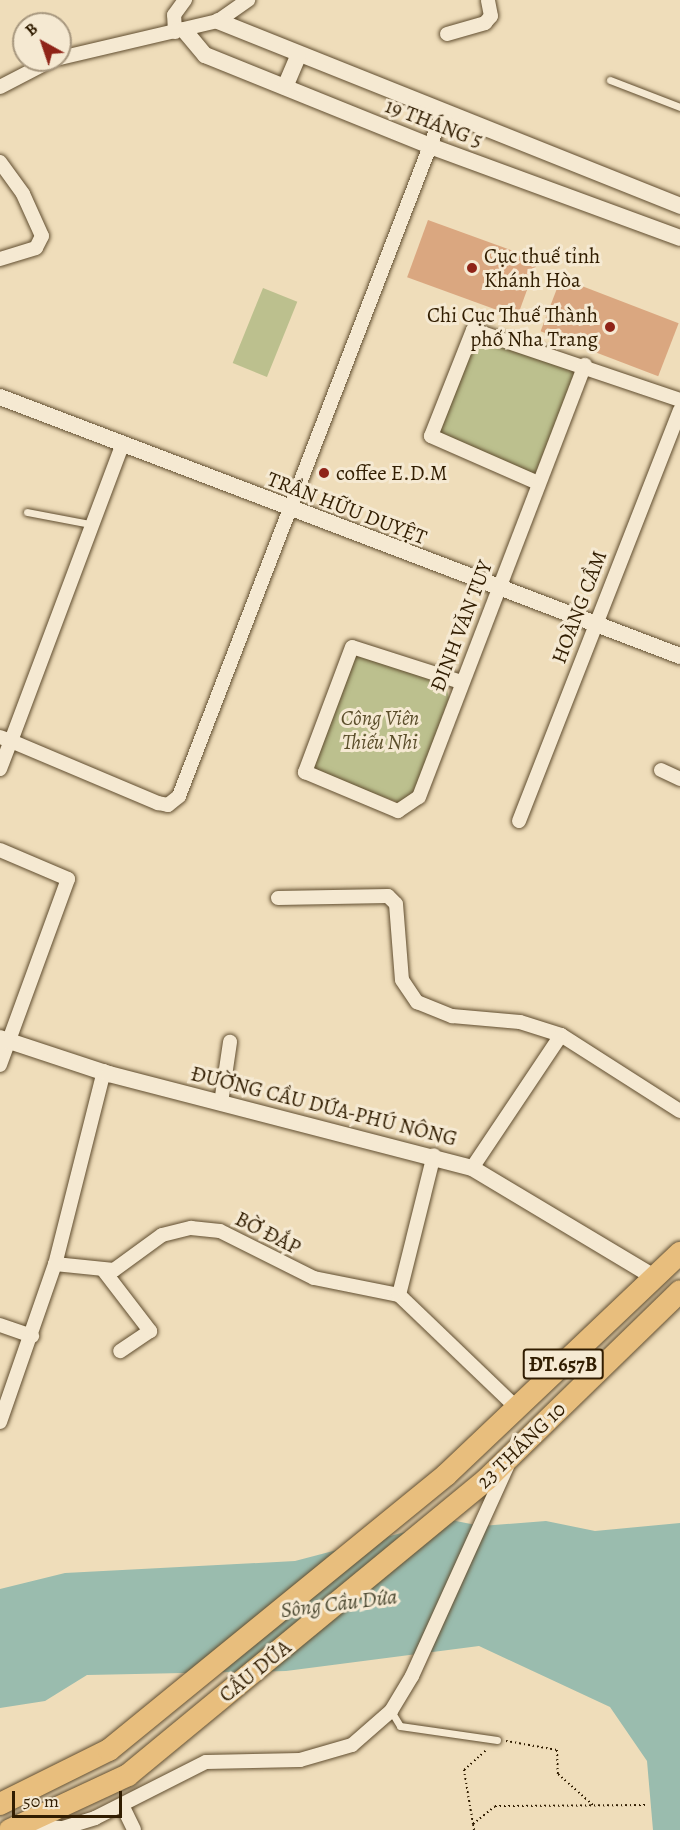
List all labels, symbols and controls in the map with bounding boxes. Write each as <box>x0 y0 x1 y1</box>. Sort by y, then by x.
north arrow <box>12 12 72 72</box>
text: B <box>21 18 43 41</box>
street label: 19 THÁNG 5 <box>382 93 486 153</box>
place label: Cục thuế tỉnh Khánh Hòa <box>484 243 600 293</box>
marker: Cục thuế tỉnh Khánh Hòa <box>465 261 479 275</box>
place label: Chi Cục Thuế Thành phố Nha Trang <box>427 302 598 352</box>
marker: Chi Cục Thuế Thành phố Nha Trang <box>603 320 617 334</box>
place label: coffee E.D.M <box>336 460 448 486</box>
street label: TRẦN HỮU DUYỆT <box>264 466 430 550</box>
marker: coffee E.D.M <box>317 466 331 480</box>
street label: HOÀNG CẦM <box>546 547 612 667</box>
street label: ĐINH VĂN TUY <box>424 557 498 695</box>
park label: Công Viên Thiếu Nhi <box>341 705 419 755</box>
street label: ĐƯỜNG CẦU DỨA-PHÚ NÔNG <box>188 1061 460 1151</box>
street label: BỜ ĐẮP <box>231 1206 305 1260</box>
road number: ĐT.657B <box>522 1347 604 1381</box>
street label: 23 THÁNG 10 <box>471 1396 571 1494</box>
water label: Sông Cầu Dứa <box>279 1584 399 1624</box>
street label: CẦU DỨA <box>214 1634 296 1708</box>
scale bar <box>15 1779 124 1817</box>
text: 50 m <box>23 1789 59 1813</box>

